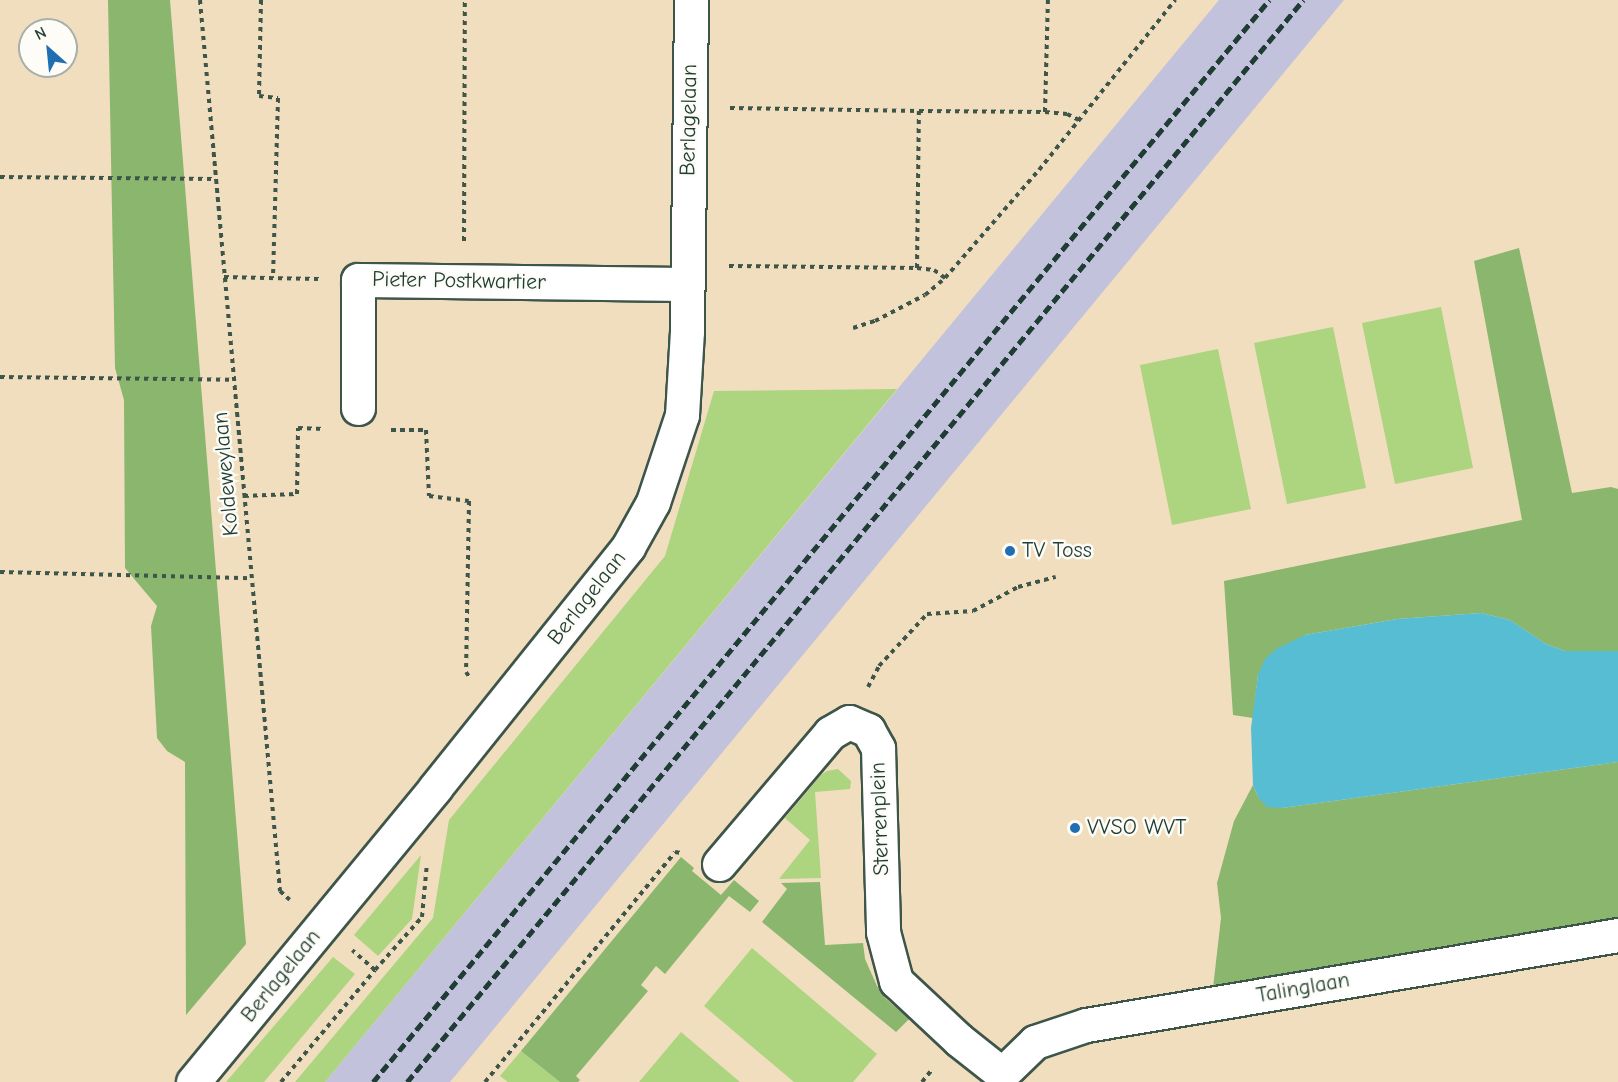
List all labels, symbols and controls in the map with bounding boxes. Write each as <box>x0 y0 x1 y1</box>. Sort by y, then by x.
north arrow <box>18 18 78 78</box>
text: N <box>32 23 49 44</box>
street label: Berlagelaan <box>675 64 703 176</box>
street label: Pieter Postkwartier <box>372 266 546 296</box>
street label: Koldeweylaan <box>207 411 245 537</box>
place label: TV Toss <box>1022 538 1092 564</box>
marker: TV Toss <box>1003 544 1017 558</box>
street label: Berlagelaan <box>542 546 632 650</box>
street label: Sterrenplein <box>865 762 895 876</box>
place label: VVSO WVT <box>1087 815 1187 841</box>
marker: VVSO WVT <box>1068 821 1082 835</box>
street label: Berlagelaan <box>236 924 326 1028</box>
street label: Talinglaan <box>1254 967 1352 1009</box>

